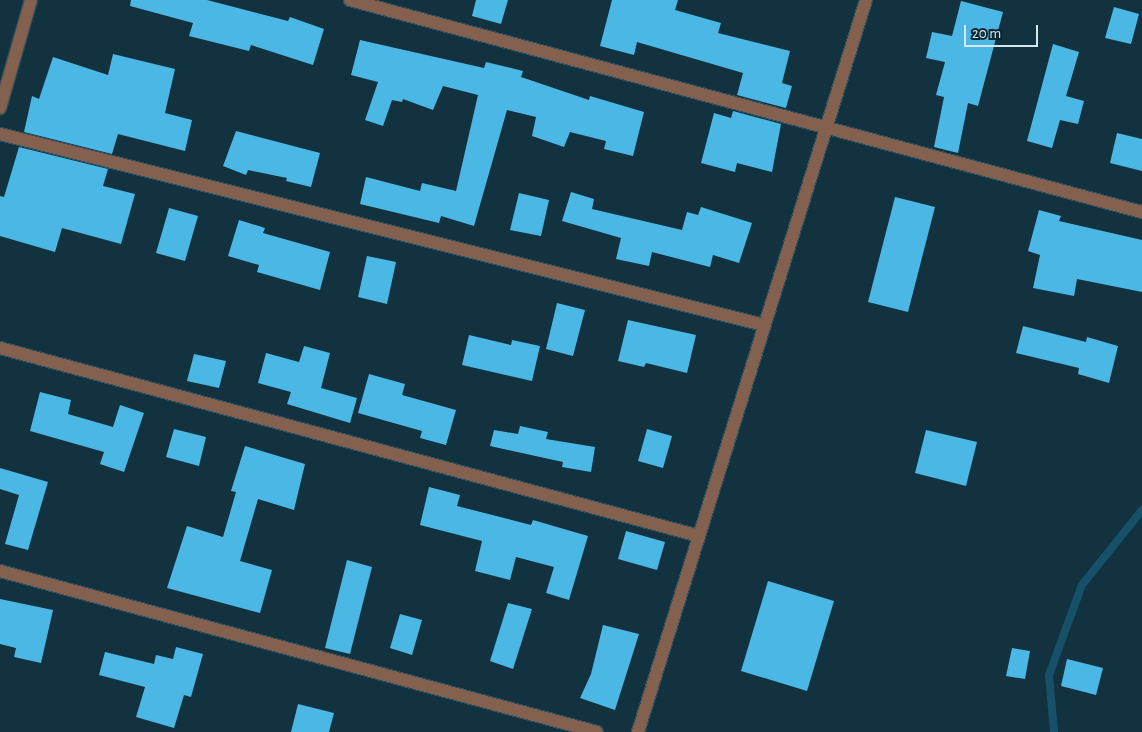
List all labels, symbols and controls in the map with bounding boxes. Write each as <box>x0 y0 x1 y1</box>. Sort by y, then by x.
scale bar <box>967 15 1041 47</box>
text: 20 m <box>972 26 1001 41</box>

